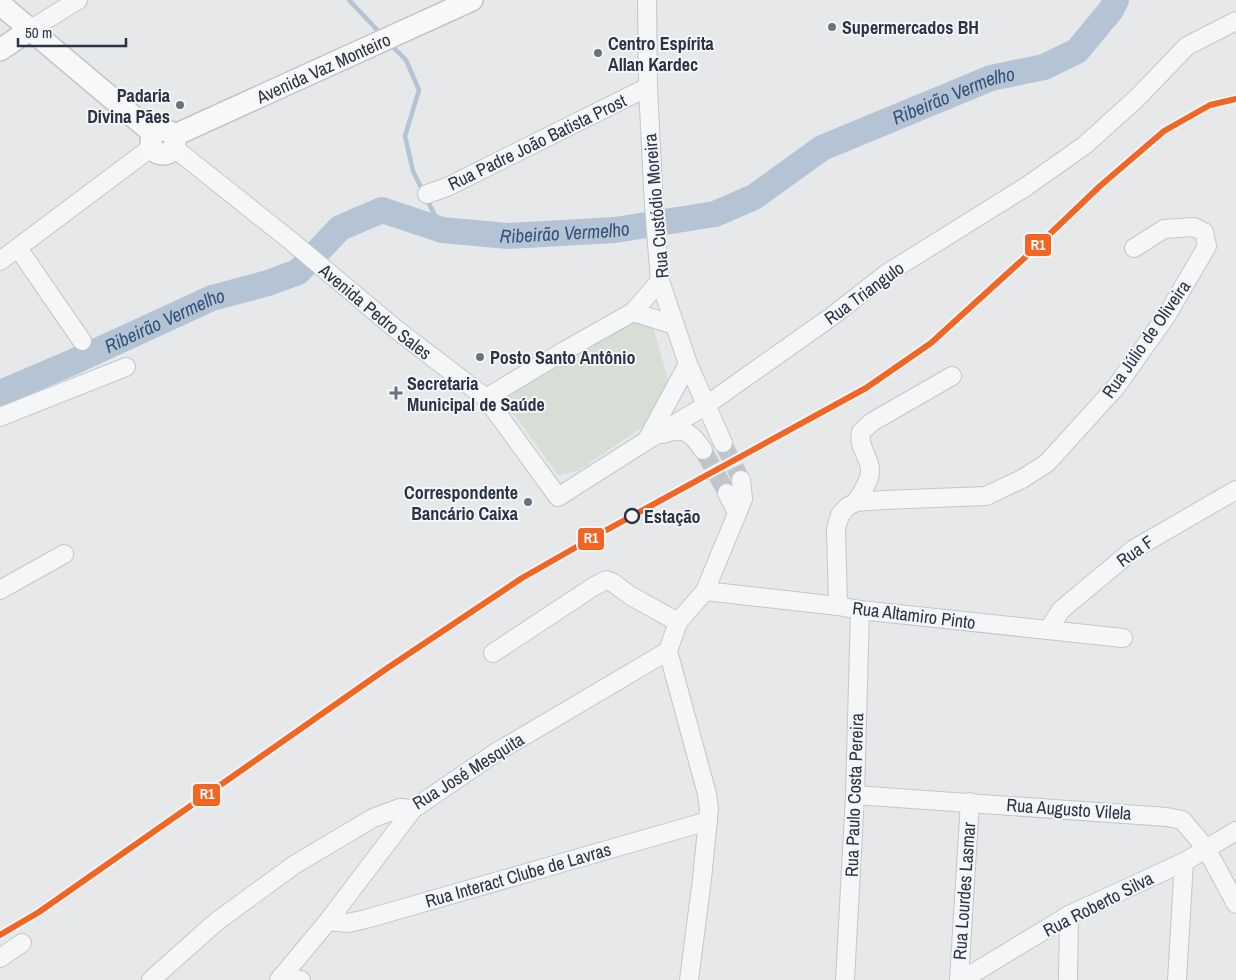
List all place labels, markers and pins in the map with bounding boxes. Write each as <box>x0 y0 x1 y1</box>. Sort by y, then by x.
place label: Supermercados BH <box>842 15 979 40</box>
marker: Supermercados BH <box>826 21 838 33</box>
place label: Centro Espírita Allan Kardec <box>608 31 715 77</box>
marker: Centro Espírita Allan Kardec <box>592 47 604 59</box>
place label: Padaria Divina Pães <box>87 83 171 129</box>
marker: Padaria Divina Pães <box>174 99 186 111</box>
place label: Posto Santo Antônio <box>490 345 635 370</box>
marker: Posto Santo Antônio <box>474 351 486 363</box>
place label: Secretaria Municipal de Saúde <box>407 371 545 417</box>
marker: Secretaria Municipal de Saúde <box>389 386 403 400</box>
place label: Correspondente Bancário Caixa <box>404 480 519 526</box>
marker: Correspondente Bancário Caixa <box>522 496 534 508</box>
place label: Estação <box>644 504 701 529</box>
marker: Estação <box>624 508 640 524</box>

